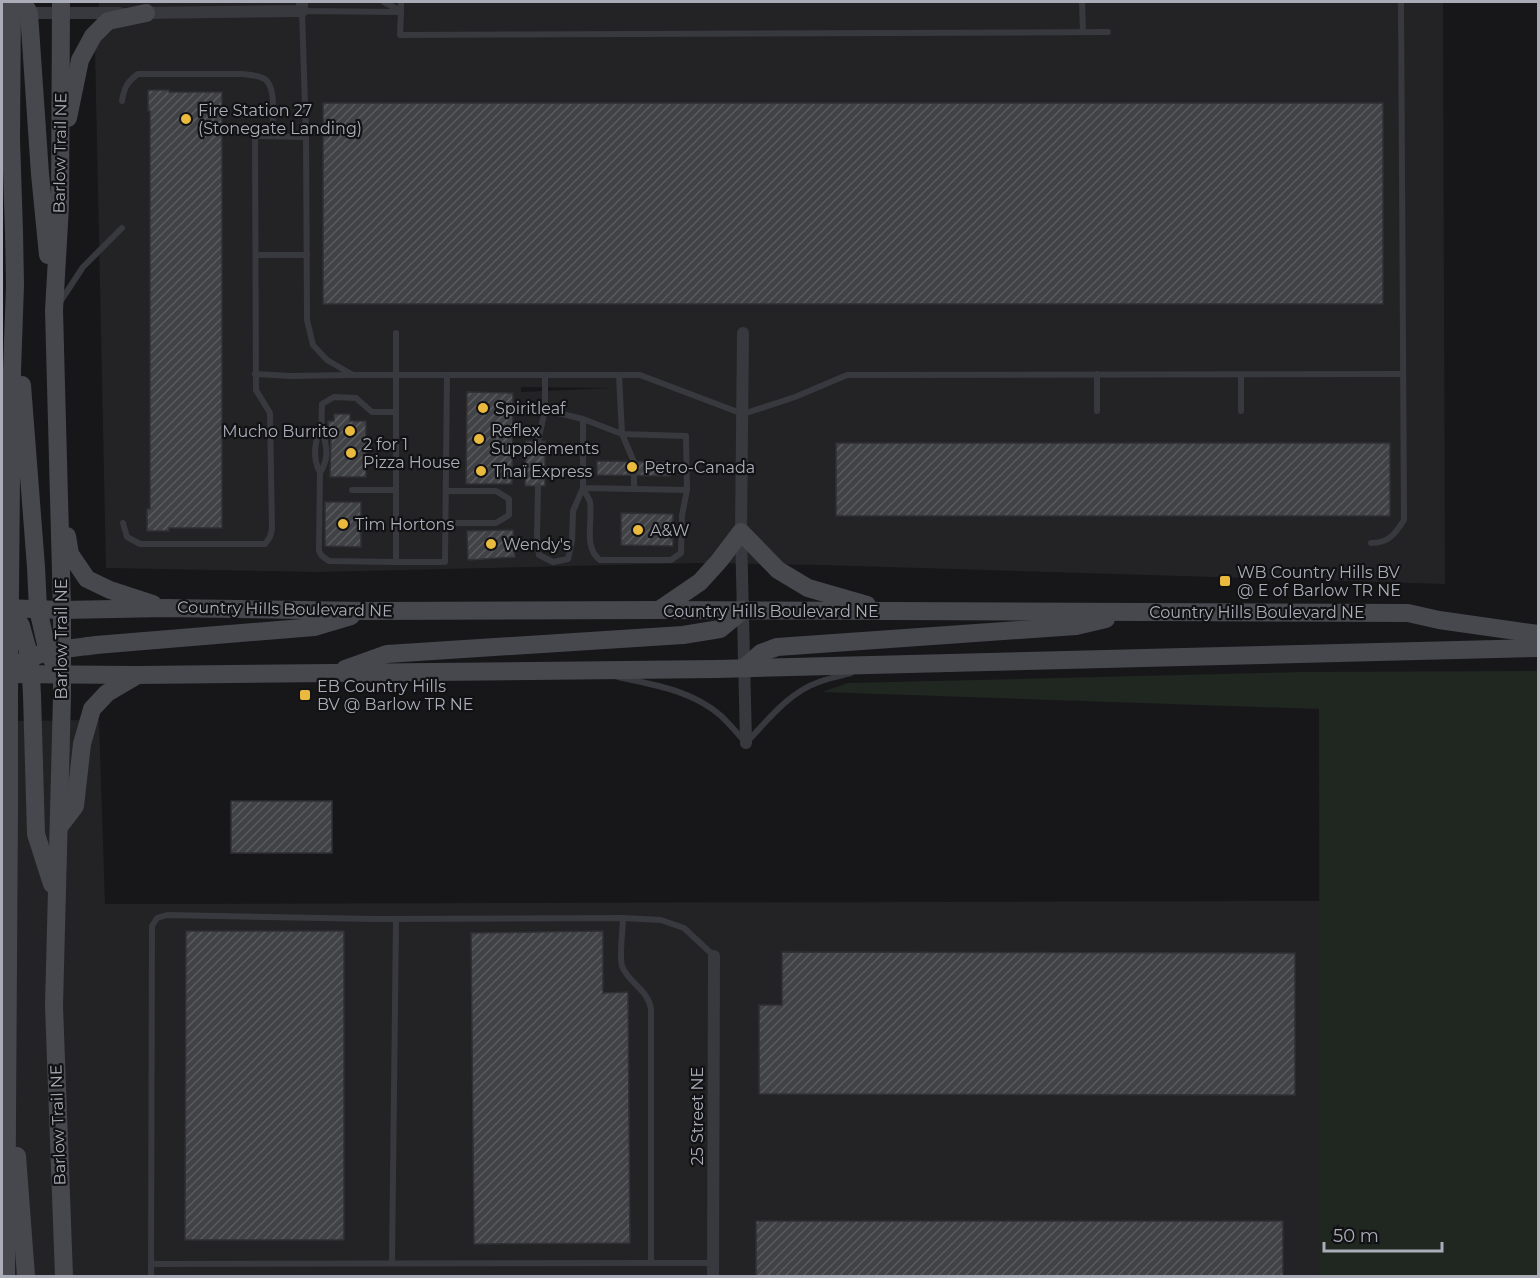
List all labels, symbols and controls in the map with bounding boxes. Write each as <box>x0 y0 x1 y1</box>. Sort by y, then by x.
street label: Barlow Trail NE <box>49 92 71 214</box>
place label: Fire Station 27 (Stonegate Landing) <box>198 101 362 138</box>
marker: Fire Station 27 (Stonegate Landing) <box>179 112 193 126</box>
place label: Spiritleaf <box>495 399 566 418</box>
marker: Spiritleaf <box>476 401 490 415</box>
place label: Reflex Supplements <box>491 421 599 458</box>
place label: Mucho Burrito <box>222 422 338 441</box>
marker: Mucho Burrito <box>343 424 357 438</box>
marker: Reflex Supplements <box>472 432 486 446</box>
place label: 2 for 1 Pizza House <box>363 435 460 472</box>
marker: 2 for 1 Pizza House <box>344 446 358 460</box>
place label: Petro-Canada <box>644 458 755 477</box>
marker: Petro-Canada <box>625 460 639 474</box>
place label: Thaï Express <box>493 462 592 481</box>
marker: Thaï Express <box>474 464 488 478</box>
place label: Tim Hortons <box>355 515 454 534</box>
marker: Tim Hortons <box>336 517 350 531</box>
place label: A&W <box>650 521 690 540</box>
marker: A&W <box>631 523 645 537</box>
place label: Wendy's <box>503 535 571 554</box>
marker: Wendy's <box>484 537 498 551</box>
place label: WB Country Hills BV @ E of Barlow TR NE <box>1237 563 1401 600</box>
marker: WB Country Hills BV @ E of Barlow TR NE <box>1218 574 1232 588</box>
street label: Barlow Trail NE <box>52 579 71 699</box>
street label: Country Hills Boulevard NE <box>177 598 393 620</box>
street label: Country Hills Boulevard NE <box>663 602 879 621</box>
street label: Country Hills Boulevard NE <box>1149 603 1365 622</box>
place label: EB Country Hills BV @ Barlow TR NE <box>317 677 473 714</box>
marker: EB Country Hills BV @ Barlow TR NE <box>298 688 312 702</box>
street label: Barlow Trail NE <box>46 1064 70 1186</box>
street label: 25 Street NE <box>688 1067 707 1165</box>
scale bar <box>1324 1215 1442 1253</box>
text: 50 m <box>1333 1225 1379 1247</box>

